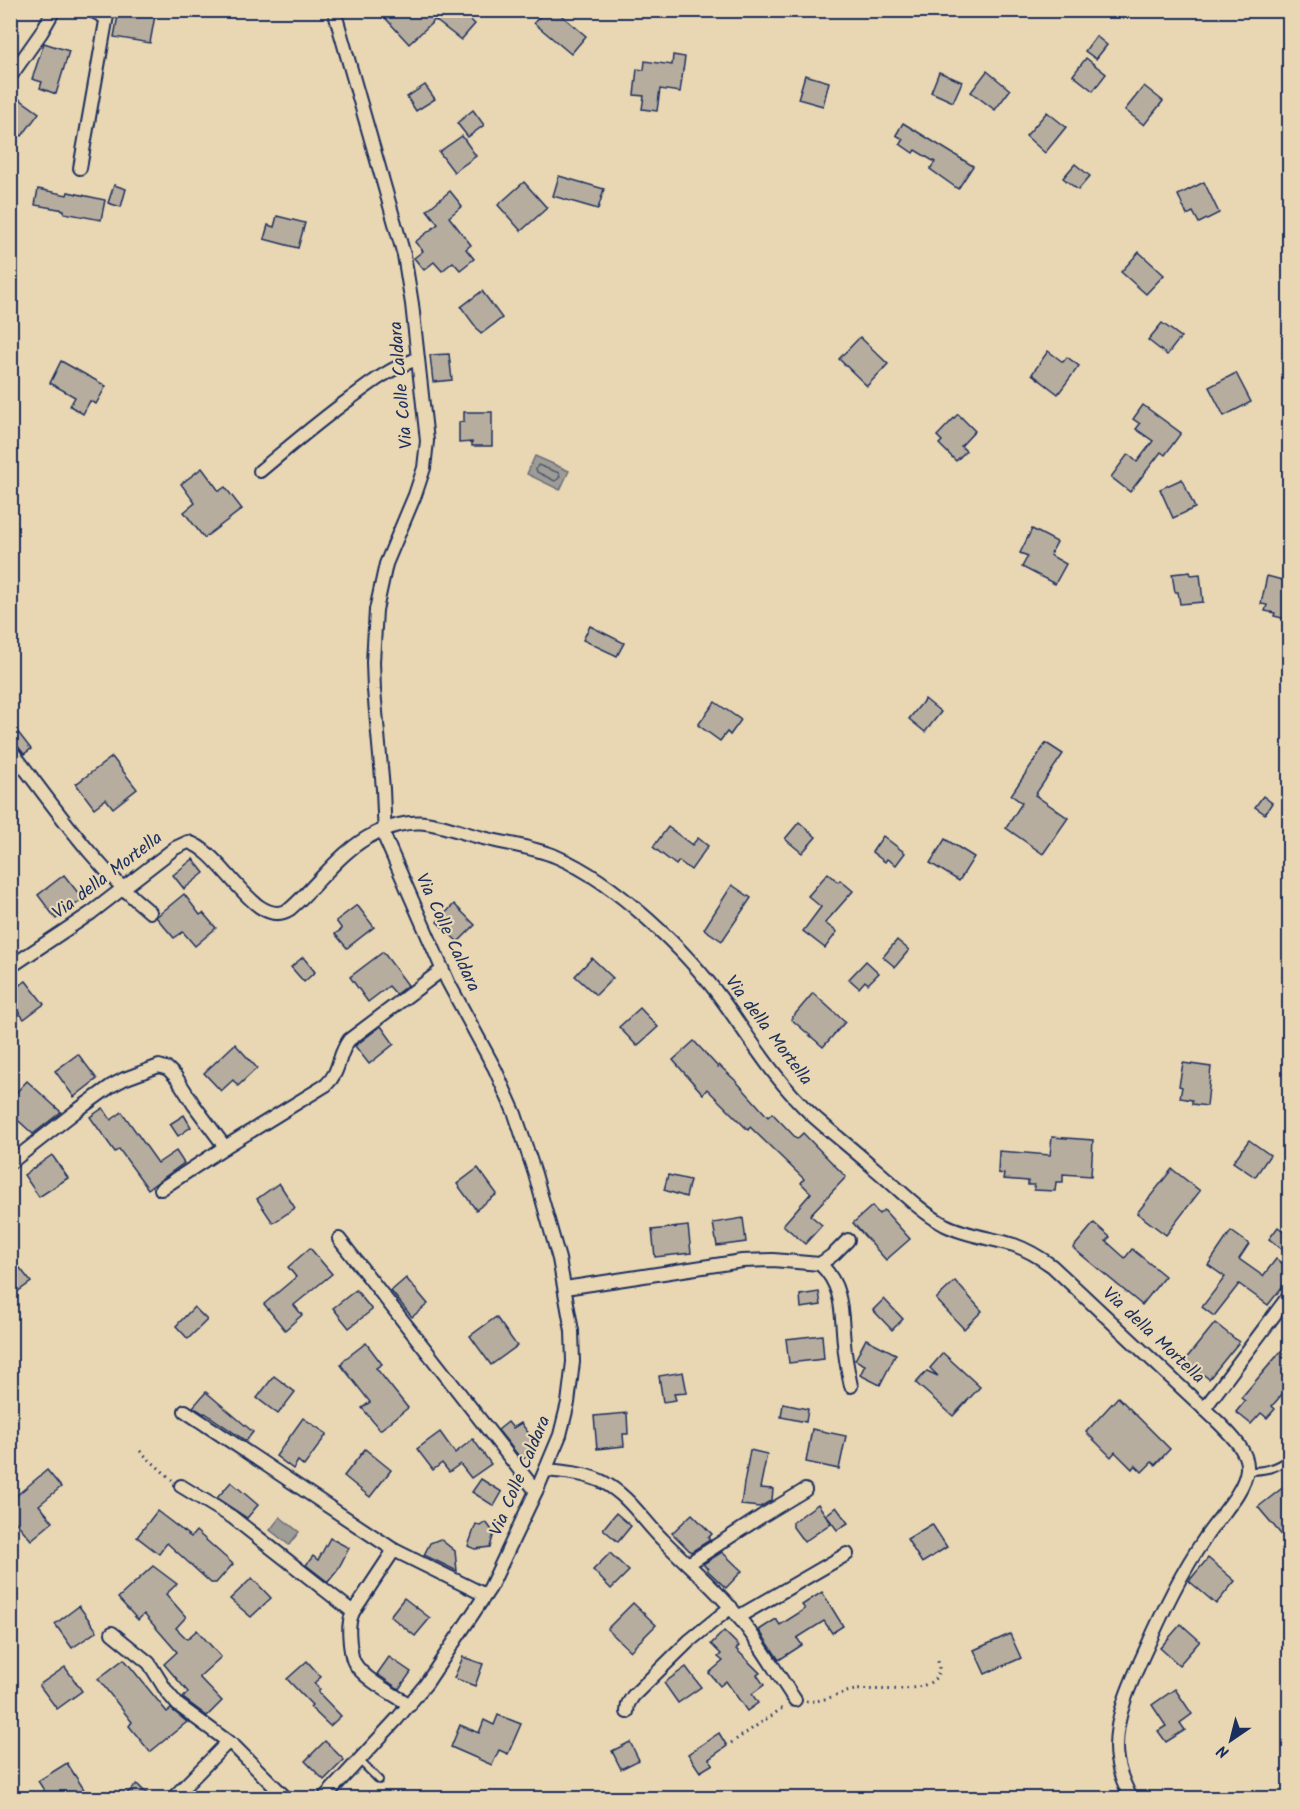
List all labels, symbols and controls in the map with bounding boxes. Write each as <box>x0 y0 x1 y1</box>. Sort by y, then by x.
street label: Via Colle Caldara <box>382 320 422 450</box>
street label: Via della Mortella <box>47 825 169 927</box>
street label: Via Colle Caldara <box>407 869 487 997</box>
street label: Via della Mortella <box>717 970 819 1092</box>
street label: Via della Mortella <box>1095 1280 1211 1392</box>
street label: Via Colle Caldara <box>483 1411 559 1541</box>
north arrow <box>1201 1710 1261 1770</box>
text: N <box>1212 1738 1235 1764</box>

